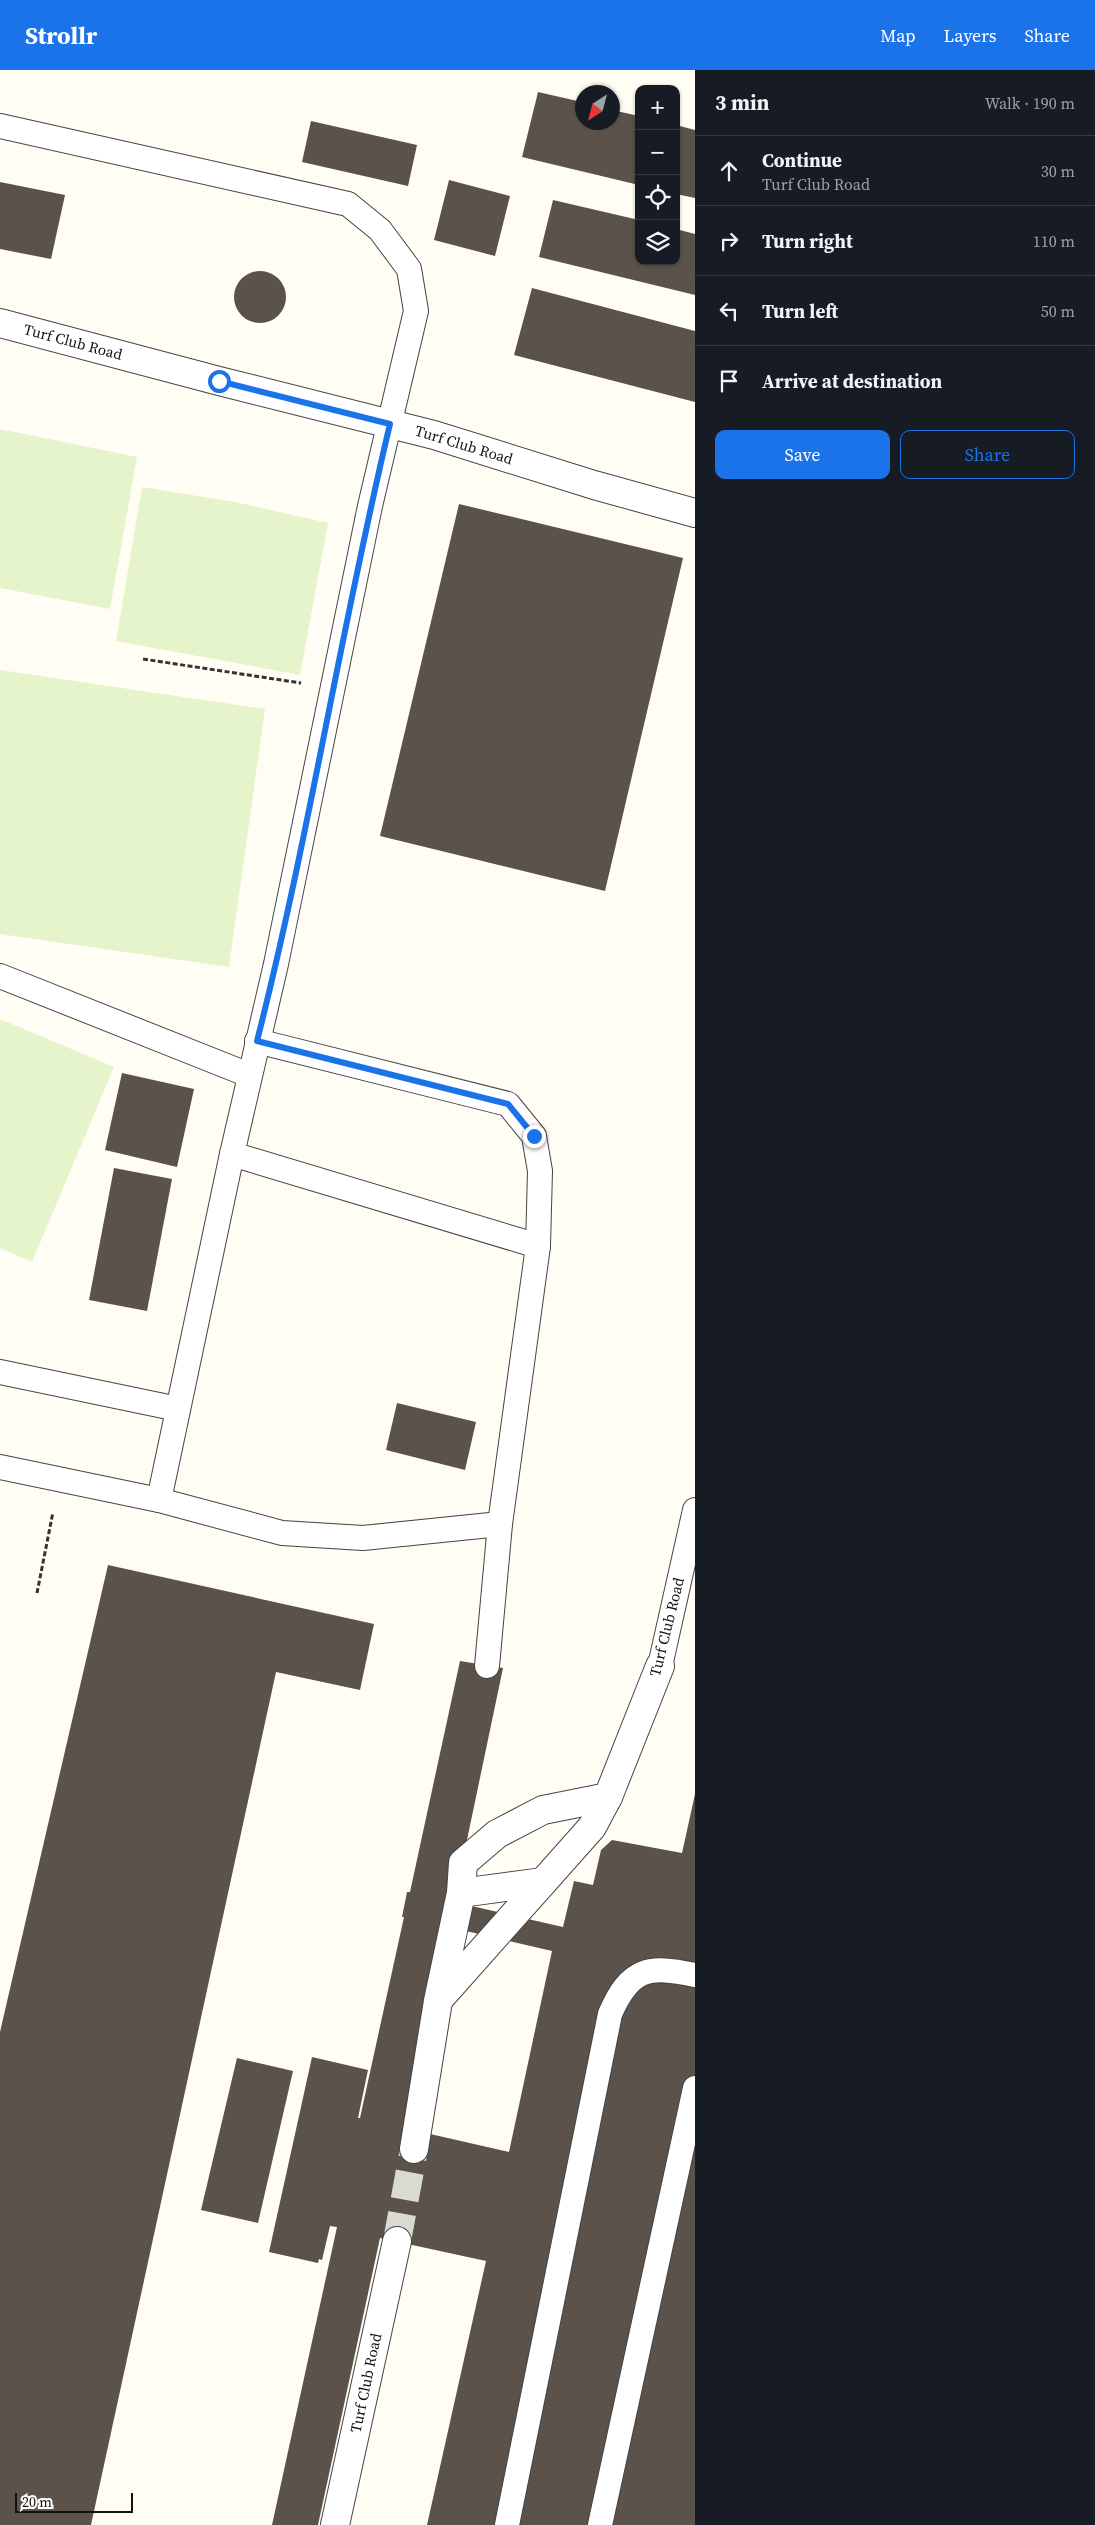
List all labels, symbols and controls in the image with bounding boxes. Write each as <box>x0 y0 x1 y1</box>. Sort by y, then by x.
text: Strollr <box>25 19 97 52</box>
text: Map <box>880 23 915 48</box>
text: Layers <box>943 23 996 48</box>
text: Share <box>1024 23 1070 48</box>
north arrow <box>575 85 620 130</box>
map controls <box>635 85 680 265</box>
button: + <box>635 85 680 130</box>
text: 3 min <box>715 88 770 117</box>
text: Walk · 190 m <box>985 92 1075 114</box>
button: − <box>635 130 680 175</box>
text: Continue <box>762 147 842 173</box>
icon: ahead <box>715 157 743 185</box>
text: 30 m <box>1041 160 1075 182</box>
text: Turf Club Road <box>762 173 870 195</box>
button: locate <box>635 175 680 220</box>
button: layers <box>635 220 680 265</box>
icon: right <box>715 227 743 255</box>
text: Turn right <box>762 228 853 254</box>
text: 110 m <box>1033 230 1075 252</box>
icon: left <box>715 297 743 325</box>
text: Turn left <box>762 298 838 324</box>
text: 50 m <box>1041 300 1075 322</box>
street label: Turf Club Road <box>21 318 125 365</box>
icon: arrive <box>715 367 743 395</box>
text: Arrive at destination <box>762 368 942 394</box>
route start <box>208 370 231 393</box>
street label: Turf Club Road <box>413 420 516 470</box>
button: Save <box>715 430 890 479</box>
button: Share <box>900 430 1075 479</box>
route end <box>523 1125 546 1148</box>
street label: Turf Club Road <box>644 1575 689 1679</box>
street label: Turf Club Road <box>345 2331 386 2435</box>
scale bar <box>15 2490 132 2513</box>
text: 20 m <box>22 2492 52 2512</box>

